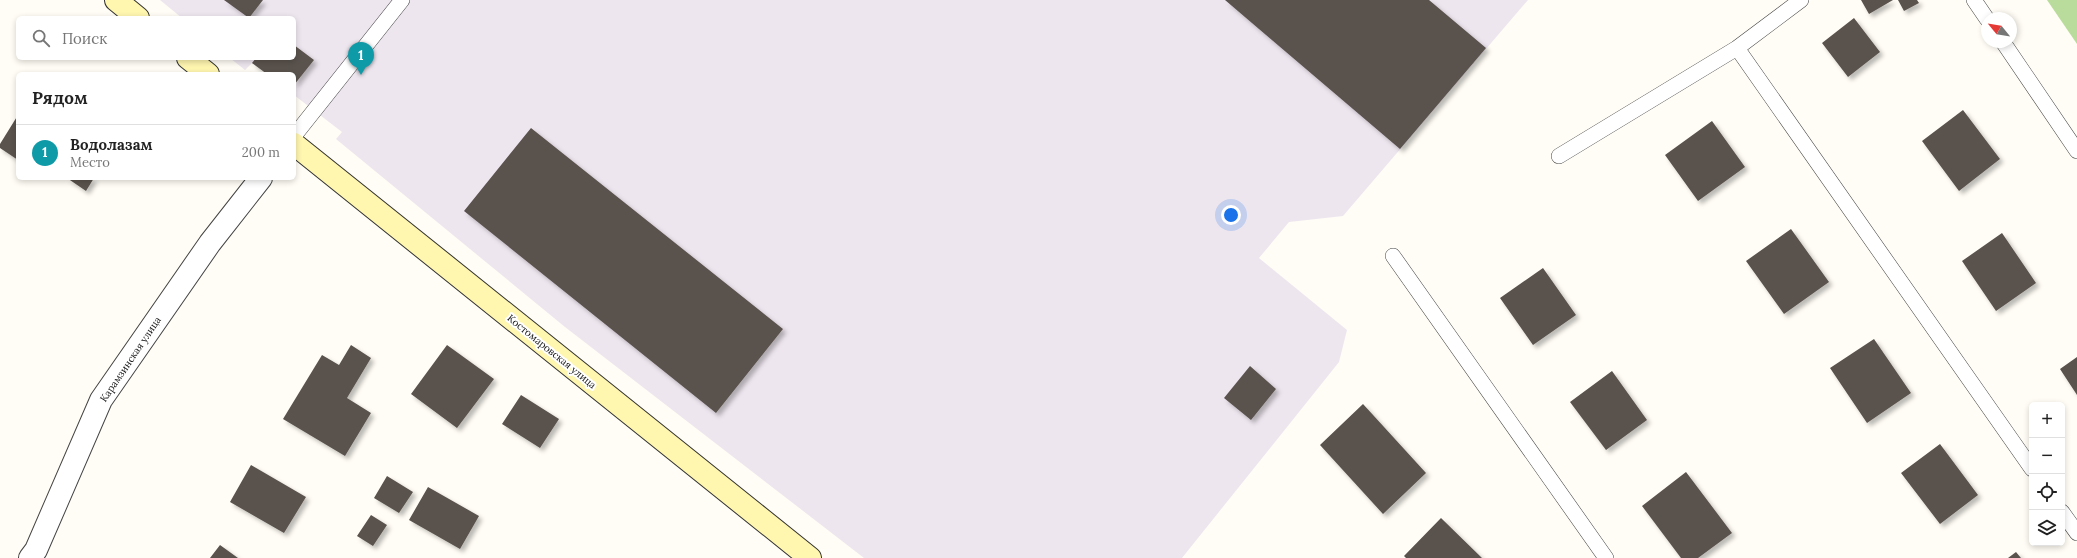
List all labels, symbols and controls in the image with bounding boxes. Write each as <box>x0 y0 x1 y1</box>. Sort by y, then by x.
north arrow <box>1981 12 2017 48</box>
search box <box>16 16 296 60</box>
icon: search <box>30 27 52 49</box>
text: Поиск <box>62 29 107 48</box>
pin: 1 <box>348 42 374 75</box>
text: Рядом <box>32 87 88 109</box>
text: Водолазам <box>70 135 153 154</box>
text: 1 <box>42 144 48 161</box>
text: 200 m <box>242 144 280 161</box>
text: Место <box>70 154 110 171</box>
your location <box>1221 205 1241 225</box>
street label: Костомаровская улица <box>504 311 599 391</box>
street label: Карамзинская улица <box>97 314 164 404</box>
map controls <box>2029 402 2065 546</box>
button: + <box>2029 402 2065 438</box>
button: − <box>2029 438 2065 474</box>
button: locate <box>2029 474 2065 510</box>
button: layers <box>2029 510 2065 546</box>

